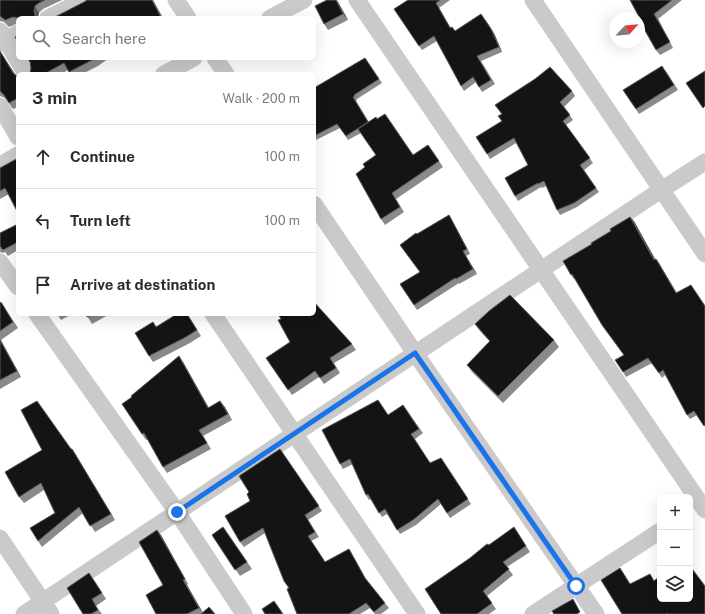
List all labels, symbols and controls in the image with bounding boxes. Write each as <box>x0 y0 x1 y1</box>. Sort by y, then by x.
north arrow <box>609 12 645 48</box>
search box <box>16 16 316 60</box>
icon: search <box>30 27 52 49</box>
text: Search here <box>62 30 146 47</box>
text: 3 min <box>32 88 77 108</box>
text: Walk · 200 m <box>223 91 300 106</box>
icon: ahead <box>32 146 54 168</box>
text: Continue <box>70 148 135 165</box>
text: 100 m <box>264 149 300 164</box>
icon: left <box>32 210 54 232</box>
text: Turn left <box>70 212 131 229</box>
text: 100 m <box>264 213 300 228</box>
icon: arrive <box>32 274 54 296</box>
text: Arrive at destination <box>70 276 215 293</box>
map controls <box>657 494 693 602</box>
button: + <box>657 494 693 530</box>
route end <box>168 503 186 521</box>
button: − <box>657 530 693 566</box>
button: layers <box>657 566 693 602</box>
route start <box>567 577 585 595</box>

